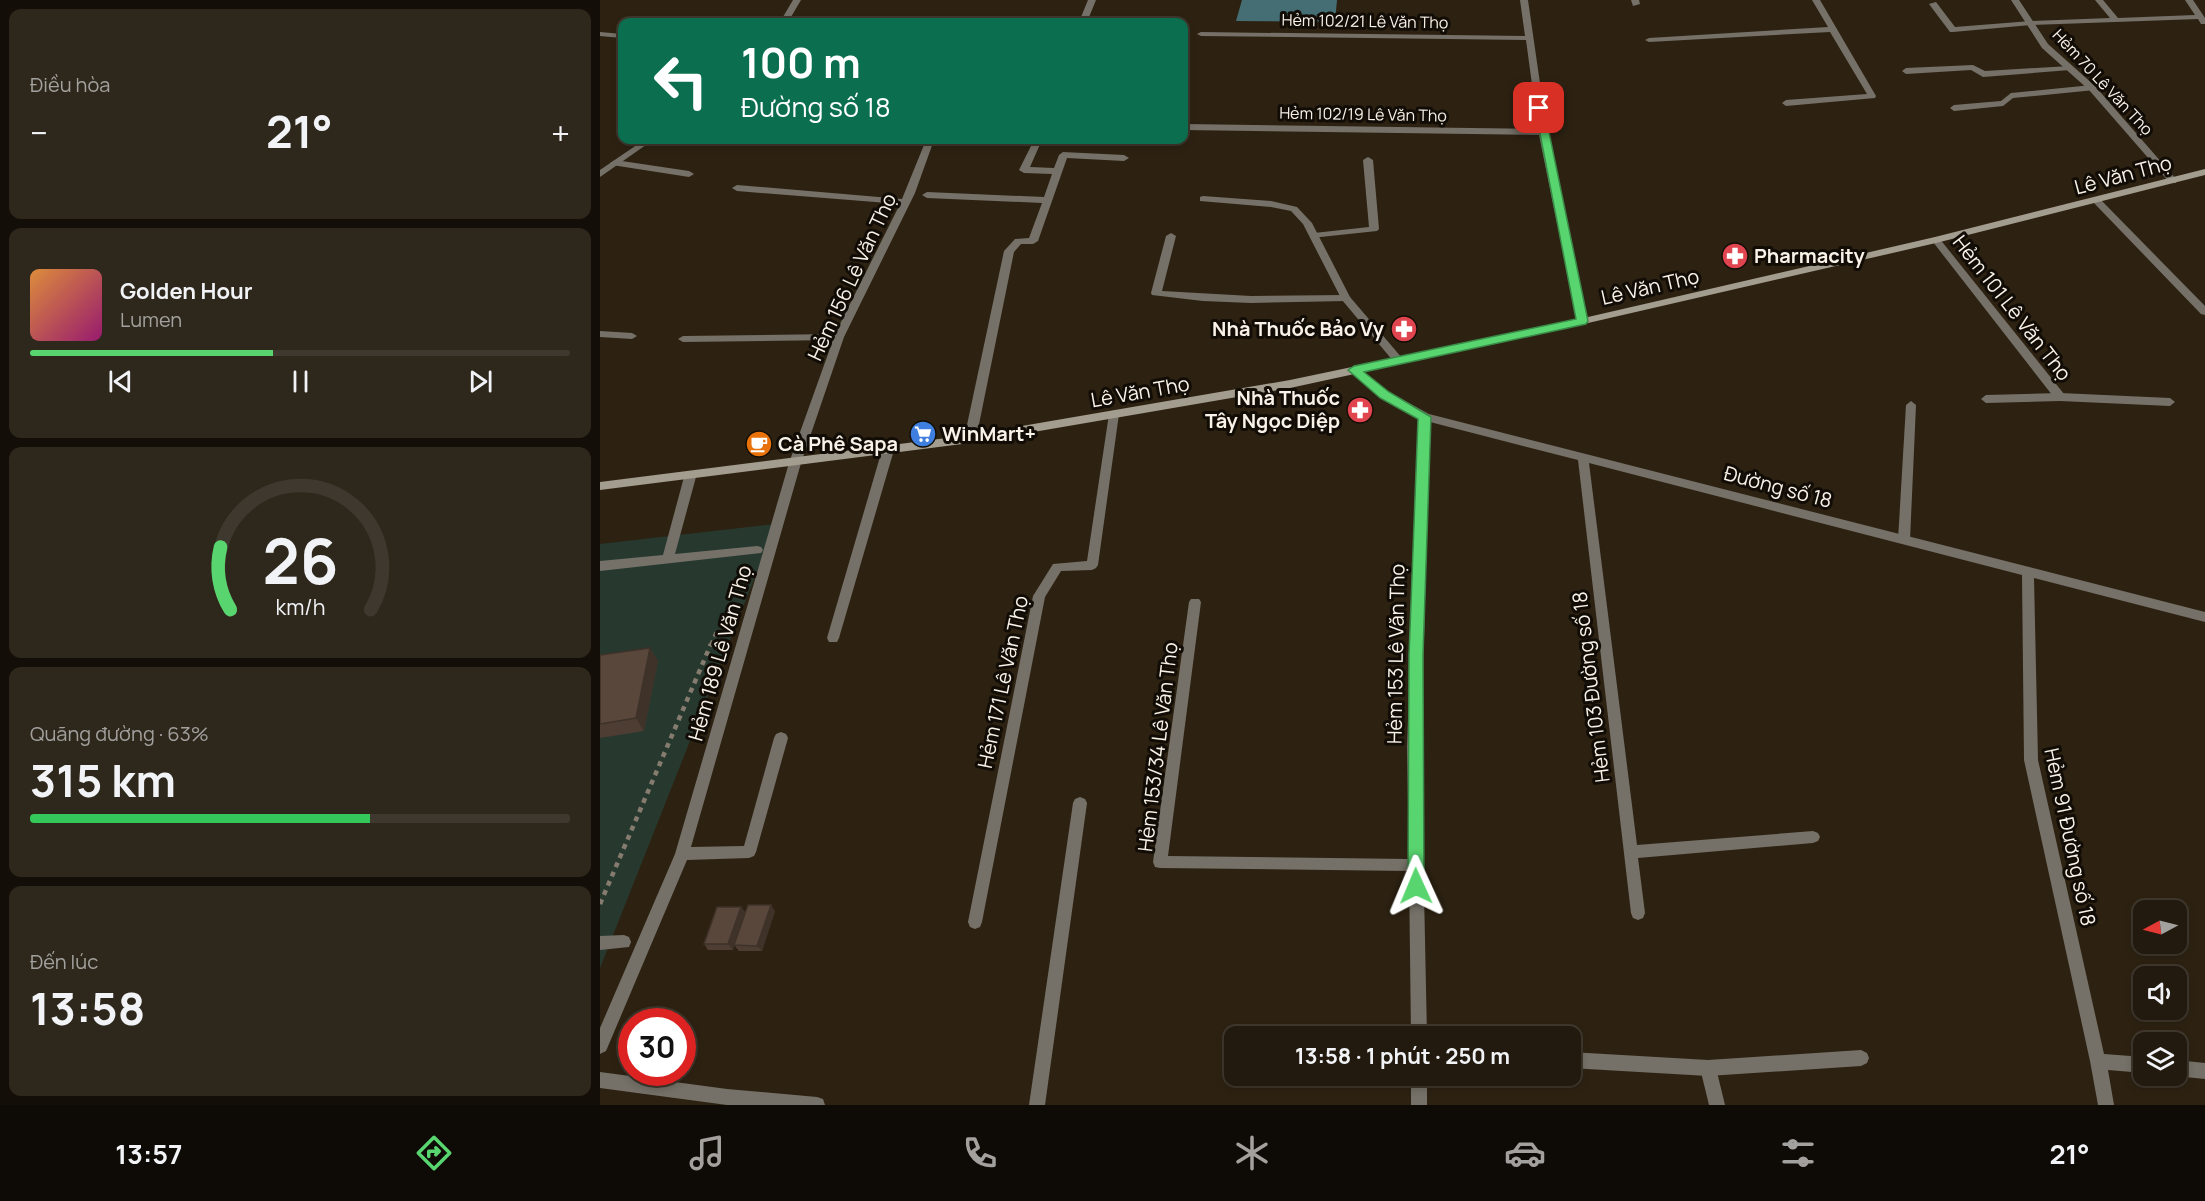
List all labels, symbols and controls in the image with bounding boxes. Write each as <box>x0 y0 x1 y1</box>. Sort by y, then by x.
street label: Hẻm 102/21 Lê Văn Thọ <box>1281 9 1449 33</box>
street label: Hẻm 70 Lê Văn Thọ <box>2048 24 2158 140</box>
text: 100 m <box>741 33 861 91</box>
icon: left <box>642 42 720 120</box>
text: Điều hòa <box>30 71 110 98</box>
pin <box>1513 82 1564 133</box>
text: Đường số 18 <box>741 88 891 125</box>
icon: arrive <box>1522 91 1555 124</box>
text: 21° <box>266 100 333 162</box>
street label: Hẻm 102/19 Lê Văn Thọ <box>1279 102 1447 126</box>
text: − <box>30 110 48 155</box>
text: + <box>551 110 570 155</box>
street label: Lê Văn Thọ <box>2071 149 2175 200</box>
street label: Hẻm 156 Lê Văn Thọ <box>801 189 902 365</box>
street label: Hẻm 101 Lê Văn Thọ <box>1947 229 2078 386</box>
pharmacy icon: Pharmacity <box>1720 241 1750 271</box>
place label: Pharmacity <box>1754 242 1865 269</box>
street label: Lê Văn Thọ <box>1598 262 1702 311</box>
text: Golden Hour <box>120 276 253 306</box>
text: Lumen <box>120 306 182 333</box>
pharmacy icon: Nhà Thuốc Bảo Vy <box>1389 314 1419 344</box>
place label: Nhà Thuốc Bảo Vy <box>1212 315 1385 342</box>
icon: previous <box>104 365 137 398</box>
icon: pause <box>284 365 317 398</box>
icon: next <box>464 365 497 398</box>
street label: Lê Văn Thọ <box>1088 370 1192 413</box>
place label: Nhà Thuốc Tây Ngọc Diệp <box>1205 384 1340 434</box>
pharmacy icon: Nhà Thuốc Tây Ngọc Diệp <box>1345 395 1375 425</box>
supermarket icon: WinMart+ <box>908 419 938 449</box>
place label: WinMart+ <box>942 420 1036 447</box>
cafe icon: Cà Phê Sapa <box>744 429 774 459</box>
place label: Cà Phê Sapa <box>778 430 898 457</box>
street label: Đường số 18 <box>1721 459 1835 514</box>
text: 26 <box>262 517 338 603</box>
street label: Hẻm 189 Lê Văn Thọ <box>681 562 758 744</box>
street label: Hẻm 153 Lê Văn Thọ <box>1380 563 1411 744</box>
street label: Hẻm 103 Đường số 18 <box>1565 590 1616 784</box>
text: km/h <box>275 592 325 621</box>
street label: Hẻm 171 Lê Văn Thọ <box>971 593 1034 771</box>
street label: Hẻm 153/34 Lê Văn Thọ <box>1131 640 1184 853</box>
text: Quãng đường · 63% <box>30 720 209 747</box>
street label: Hẻm 91 Đường số 18 <box>2038 745 2103 928</box>
text: 315 km <box>30 749 176 811</box>
position arrow <box>1384 854 1448 918</box>
north arrow <box>2133 900 2187 954</box>
map controls <box>2133 900 2187 1086</box>
text: Đến lúc <box>30 948 98 975</box>
button: sound <box>2133 966 2187 1020</box>
text: 13:58 <box>30 977 145 1039</box>
speed limit sign: 30 <box>618 1008 696 1086</box>
button: layers <box>2133 1032 2187 1086</box>
text: 13:58 · 1 phút · 250 m <box>1295 1041 1510 1071</box>
icon: directions <box>413 1132 455 1174</box>
icon: music <box>686 1132 728 1174</box>
icon: phone <box>959 1132 1001 1174</box>
icon: climate <box>1231 1132 1273 1174</box>
icon: car <box>1504 1132 1546 1174</box>
icon: filters <box>1777 1132 1819 1174</box>
text: 13:57 <box>115 1135 182 1172</box>
text: 21° <box>2050 1135 2090 1172</box>

